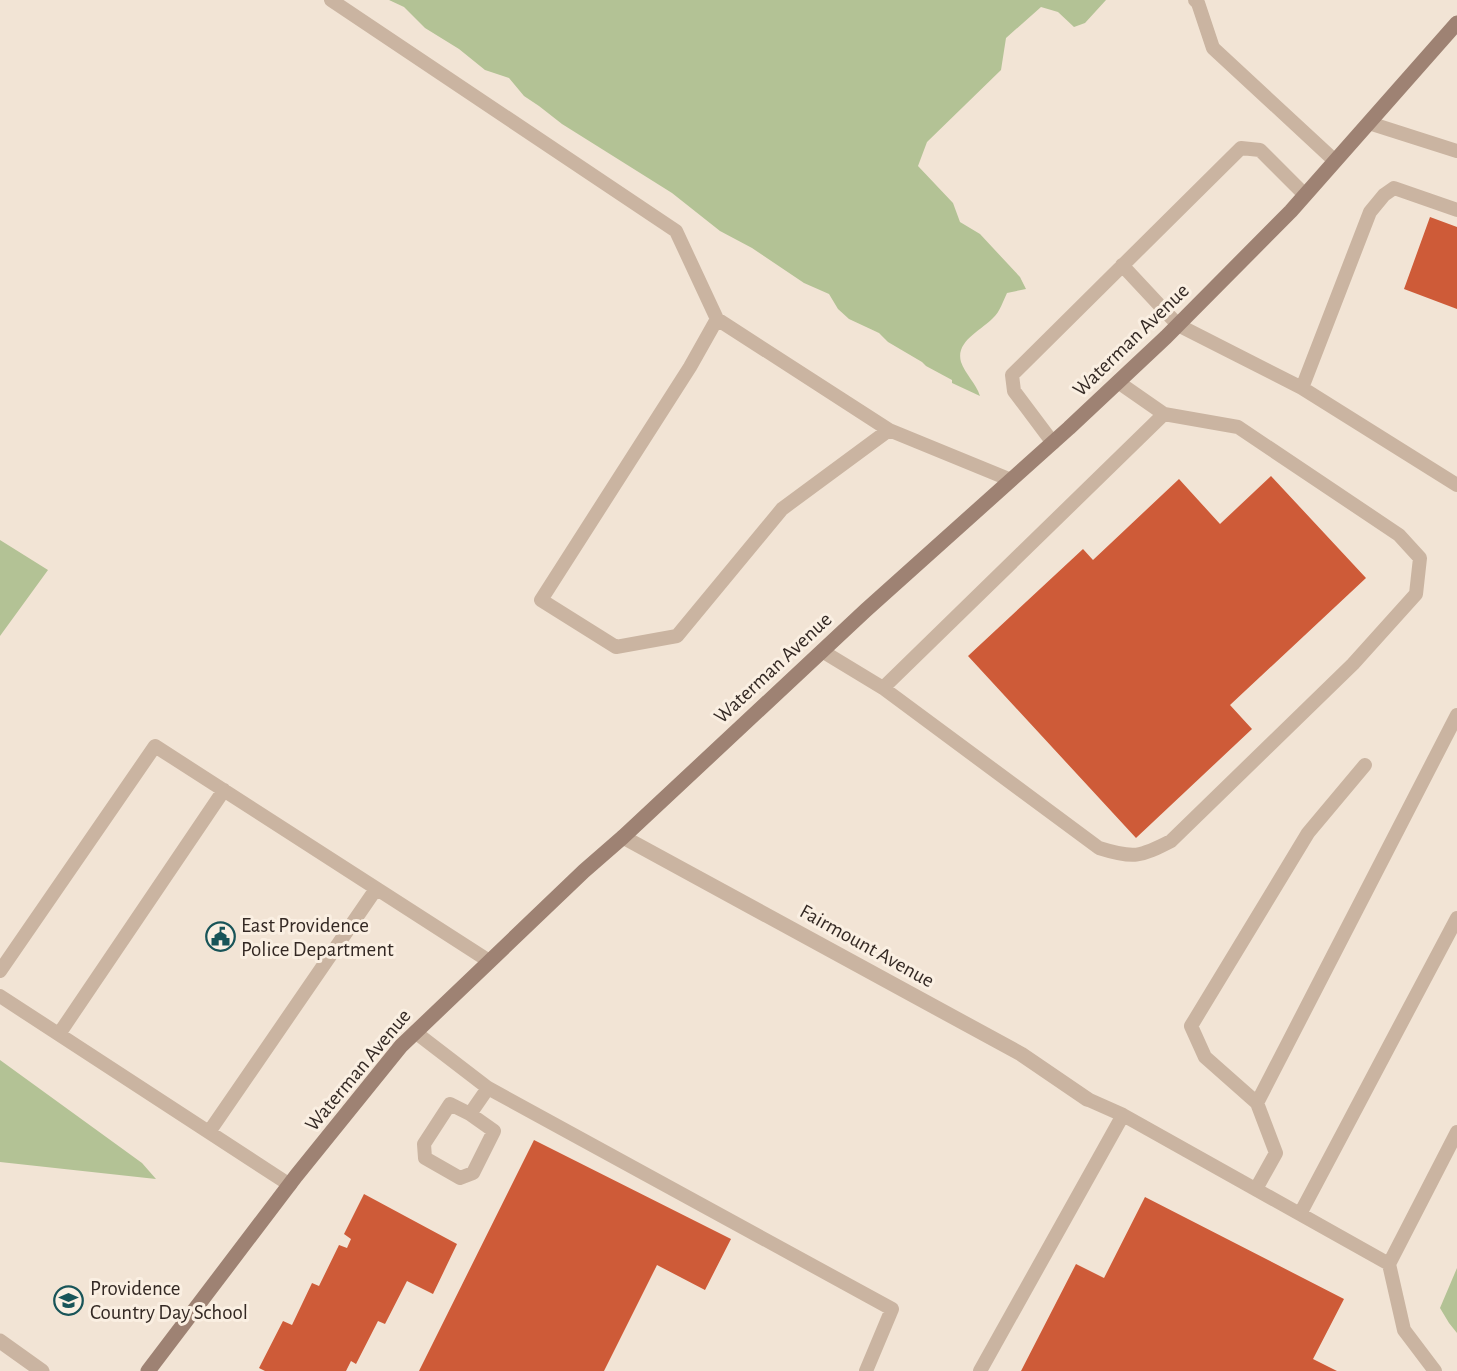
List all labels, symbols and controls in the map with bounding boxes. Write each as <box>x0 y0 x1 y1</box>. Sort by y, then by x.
street label: Waterman Avenue <box>1069 280 1193 400</box>
street label: Waterman Avenue <box>710 608 836 728</box>
street label: Fairmount Avenue <box>796 900 938 992</box>
place label: East Providence Police Department <box>241 915 394 960</box>
public building icon: East Providence Police Department <box>204 921 236 953</box>
street label: Waterman Avenue <box>301 1005 415 1135</box>
place label: Providence Country Day School <box>90 1278 248 1323</box>
school or university icon: Providence Country Day School <box>53 1284 85 1316</box>

